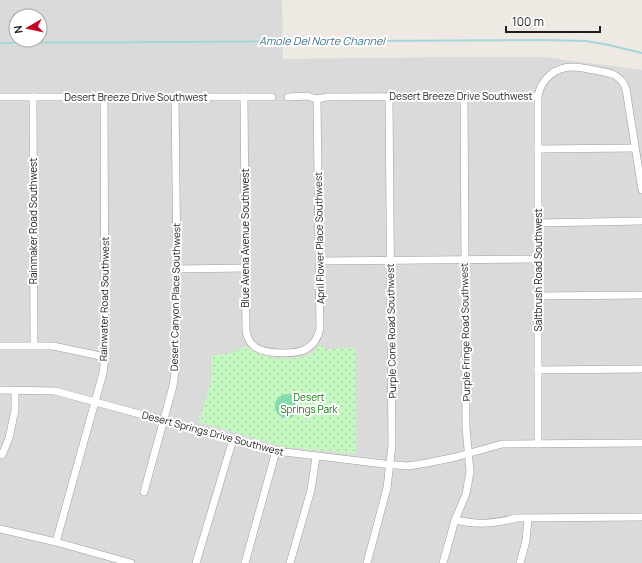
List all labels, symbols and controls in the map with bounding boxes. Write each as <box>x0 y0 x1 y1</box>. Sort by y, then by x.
north arrow <box>8 8 48 48</box>
scale bar <box>506 8 600 34</box>
text: 100 m <box>512 13 544 30</box>
text: N <box>10 24 26 35</box>
water label: Amole Del Norte Channel <box>259 33 386 48</box>
street label: Desert Breeze Drive Southwest <box>389 89 533 103</box>
street label: Desert Breeze Drive Southwest <box>64 90 208 104</box>
street label: Rainmaker Road Southwest <box>26 158 40 284</box>
street label: Blue Avena Avenue Southwest <box>238 168 252 308</box>
street label: April Flower Place Southwest <box>311 172 327 304</box>
street label: Saltbrush Road Southwest <box>531 209 545 331</box>
street label: Desert Canyon Place Southwest <box>167 223 183 371</box>
street label: Rainwater Road Southwest <box>96 237 112 361</box>
street label: Purple Fringe Road Southwest <box>457 263 473 401</box>
street label: Purple Cone Road Southwest <box>383 264 399 398</box>
park label: Desert Springs Park <box>280 390 339 416</box>
street label: Desert Springs Drive Southwest <box>141 407 285 459</box>

